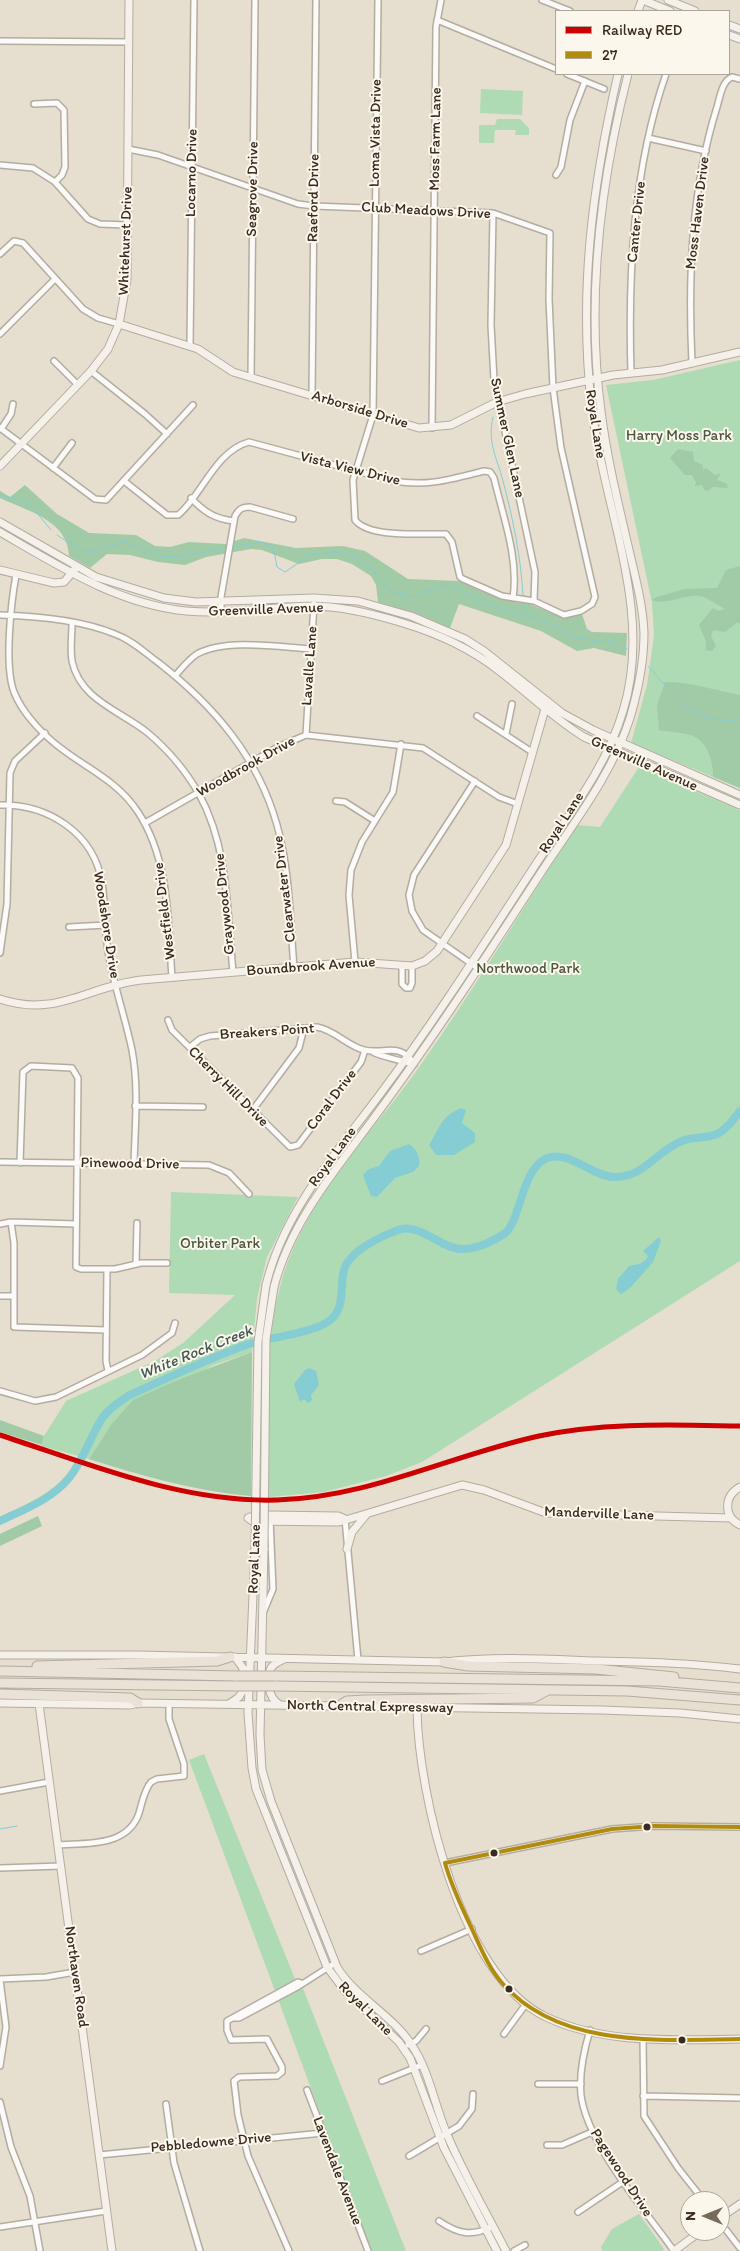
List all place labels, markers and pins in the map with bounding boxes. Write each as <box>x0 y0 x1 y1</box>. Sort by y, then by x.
unlabelled marker <box>642 1822 652 1832</box>
unlabelled marker <box>489 1848 499 1858</box>
unlabelled marker <box>504 1984 514 1994</box>
unlabelled marker <box>677 2035 687 2045</box>

